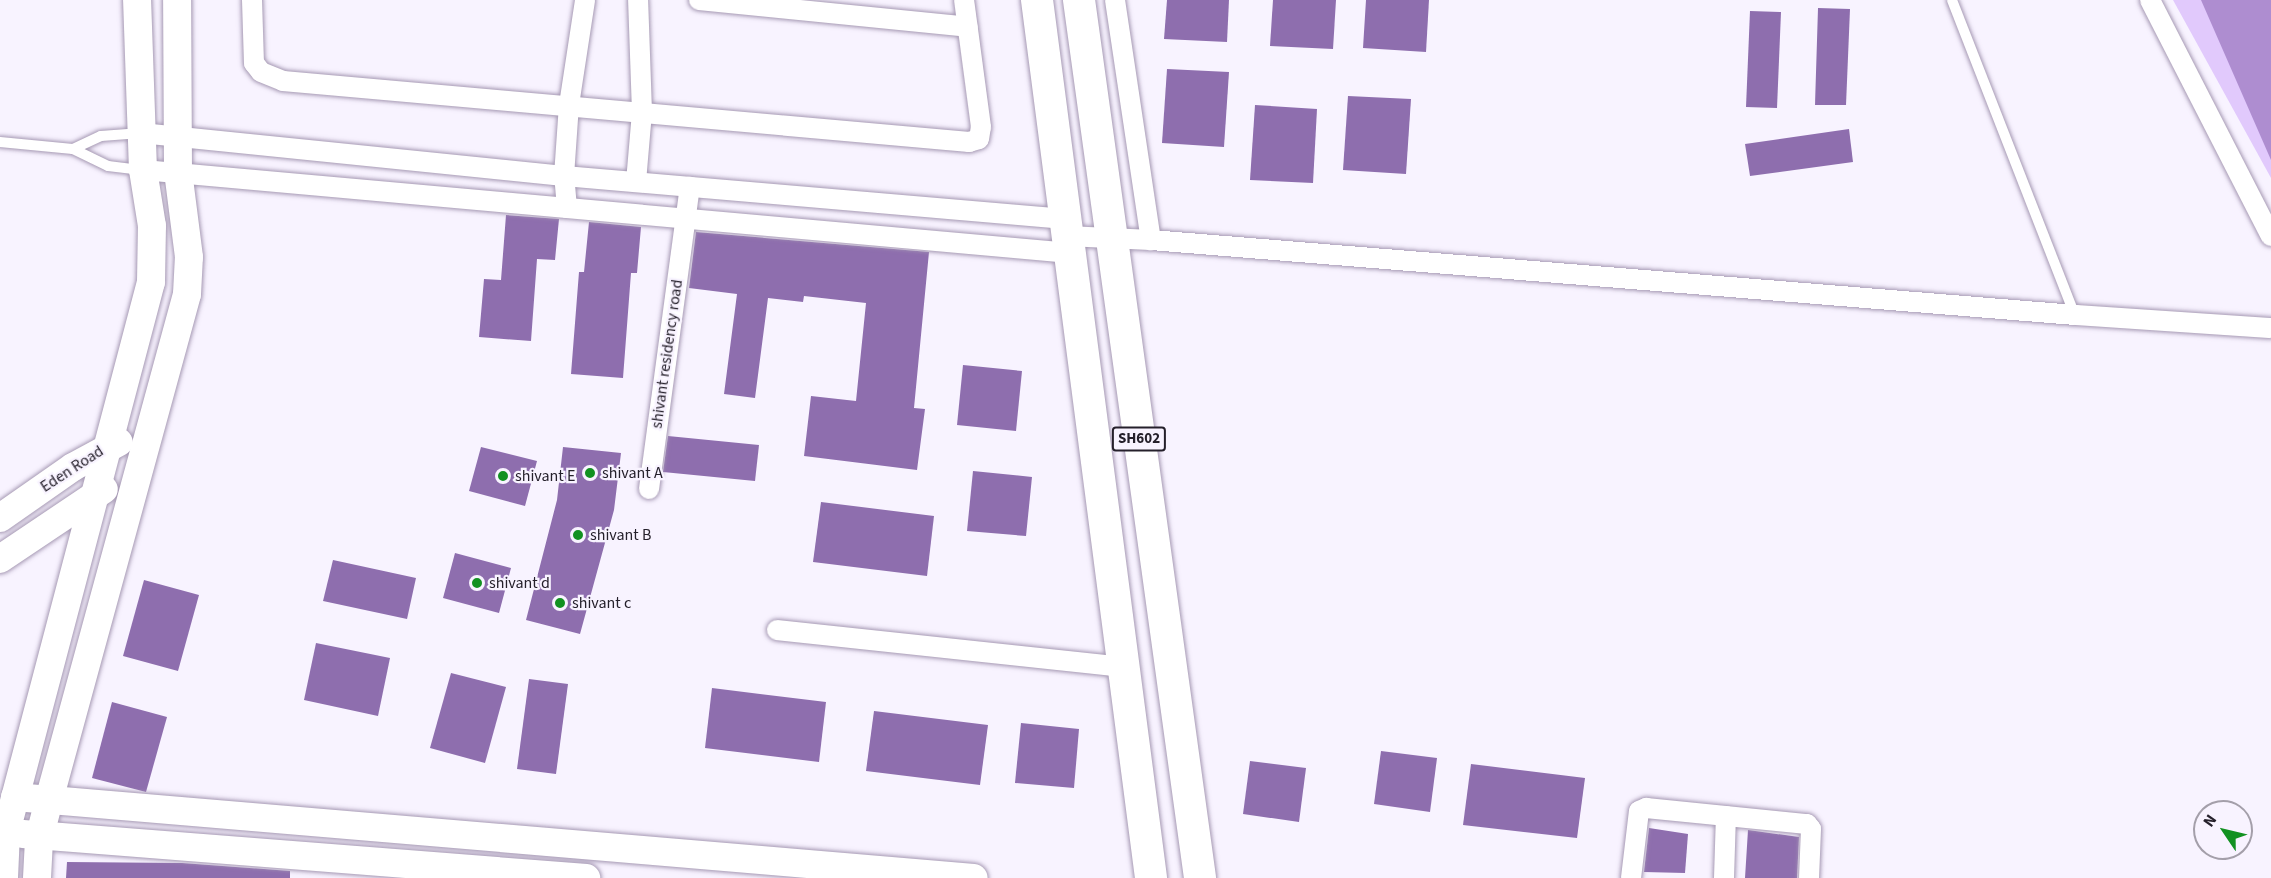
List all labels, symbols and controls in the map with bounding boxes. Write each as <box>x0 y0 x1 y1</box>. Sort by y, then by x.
street label: shivant residency road <box>647 278 687 430</box>
road number: SH602 <box>1110 427 1168 451</box>
street label: Eden Road <box>37 442 107 496</box>
place label: shivant A <box>602 463 663 483</box>
place label: shivant E <box>515 466 575 486</box>
marker: shivant A <box>583 466 597 480</box>
marker: shivant E <box>496 469 510 483</box>
place label: shivant B <box>590 525 651 545</box>
marker: shivant B <box>571 528 585 542</box>
place label: shivant d <box>489 573 550 593</box>
marker: shivant d <box>470 576 484 590</box>
place label: shivant c <box>572 593 631 613</box>
marker: shivant c <box>553 596 567 610</box>
north arrow <box>2193 800 2253 860</box>
text: N <box>2198 810 2222 831</box>

